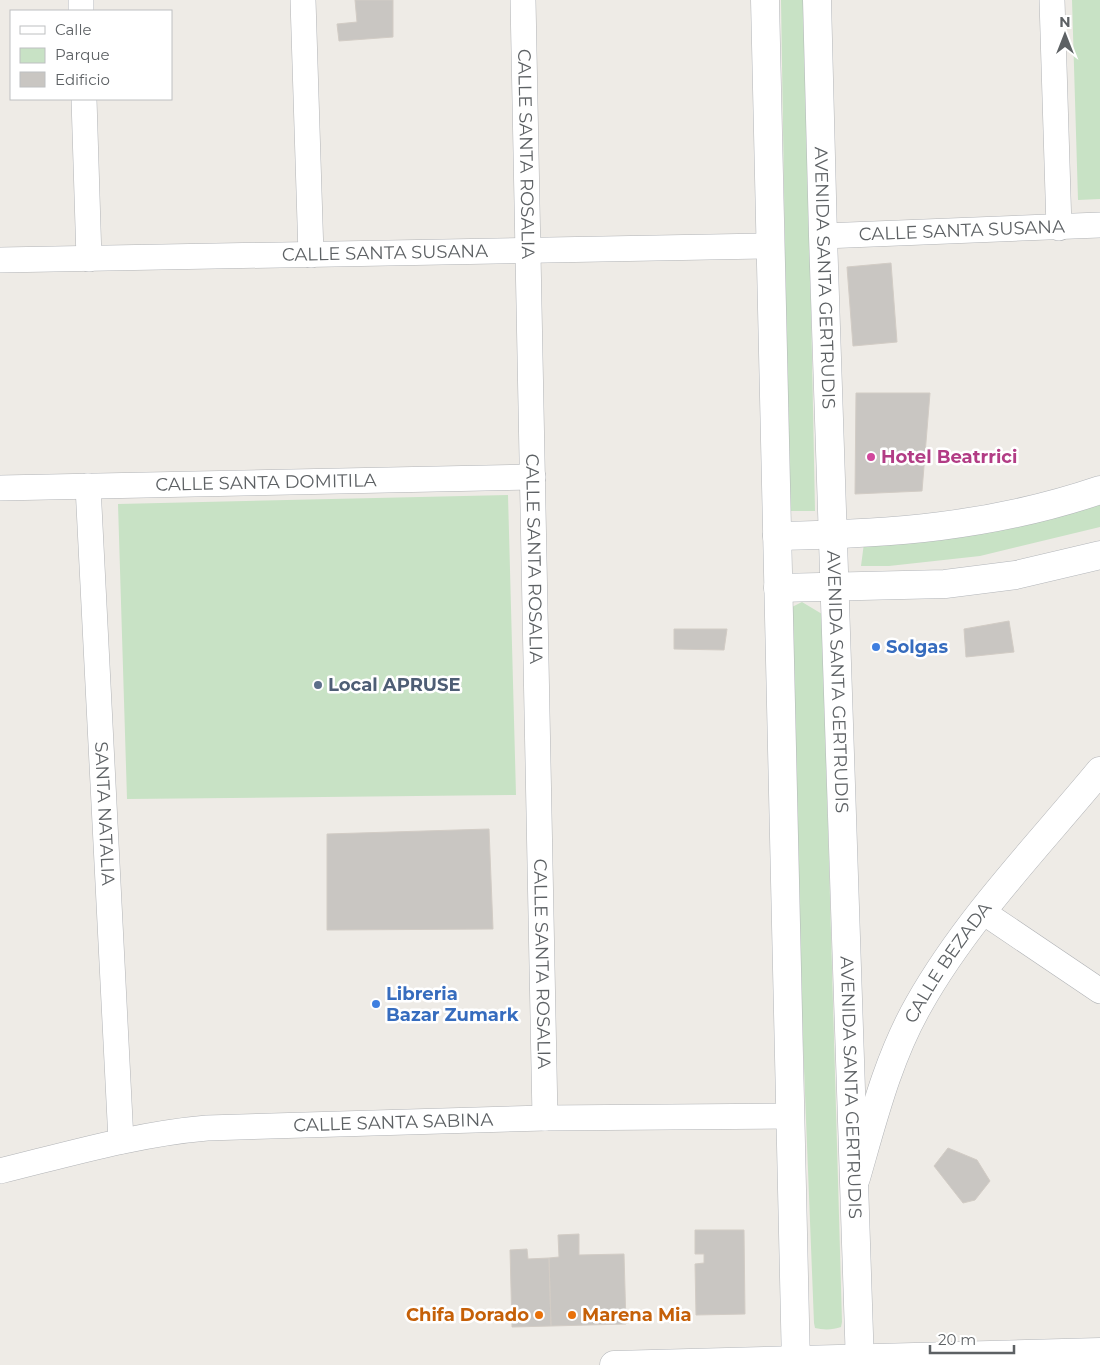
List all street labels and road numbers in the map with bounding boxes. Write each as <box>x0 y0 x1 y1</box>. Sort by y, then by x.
street label: CALLE SANTA ROSALIA <box>513 49 539 259</box>
street label: AVENIDA SANTA GERTRUDIS <box>810 146 840 410</box>
street label: CALLE SANTA SUSANA <box>858 215 1065 246</box>
street label: CALLE SANTA SUSANA <box>282 240 488 266</box>
street label: CALLE SANTA ROSALIA <box>521 454 547 664</box>
street label: CALLE SANTA DOMITILA <box>155 469 377 496</box>
street label: AVENIDA SANTA GERTRUDIS <box>822 550 853 813</box>
street label: SANTA NATALIA <box>90 741 119 886</box>
street label: CALLE SANTA ROSALIA <box>529 858 555 1069</box>
street label: CALLE BEZADA <box>900 897 996 1027</box>
street label: AVENIDA SANTA GERTRUDIS <box>836 956 866 1219</box>
street label: CALLE SANTA SABINA <box>293 1109 494 1136</box>

